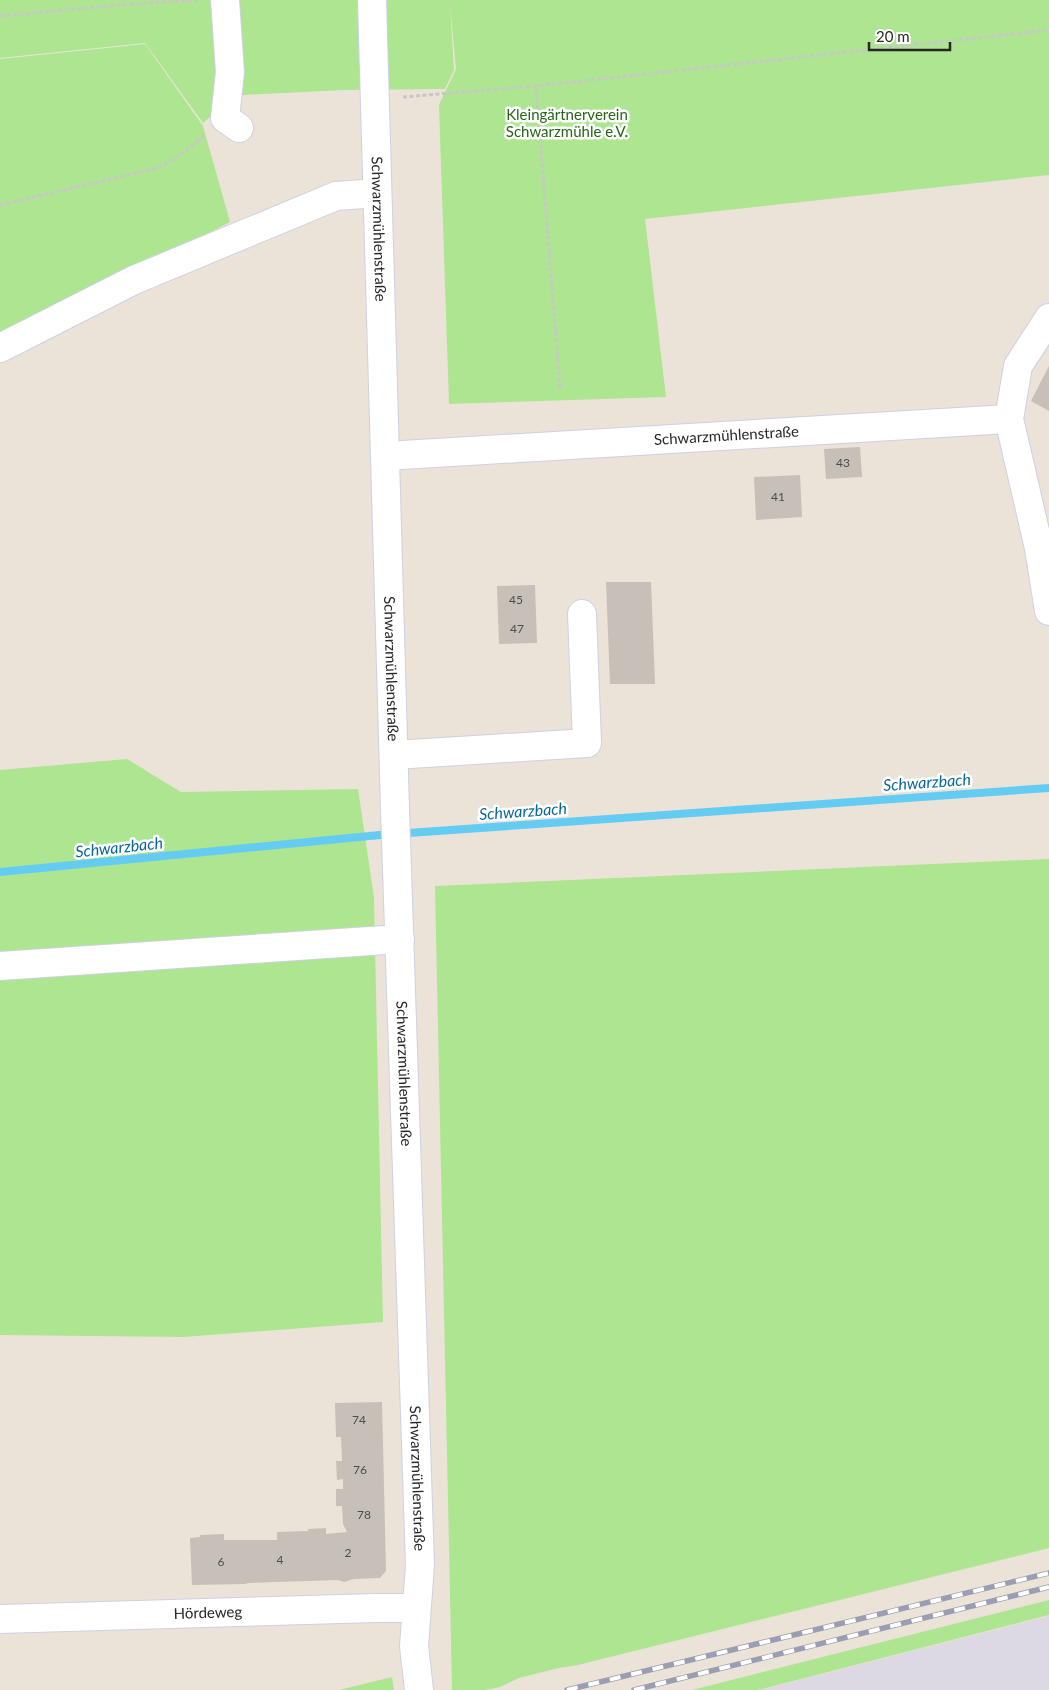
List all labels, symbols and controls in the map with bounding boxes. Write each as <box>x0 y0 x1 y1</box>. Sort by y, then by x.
scale bar <box>869 20 950 52</box>
text: 20 m <box>876 27 910 45</box>
park label: Kleingärtnerverein Schwarzmühle e.V. <box>506 105 628 140</box>
street label: Schwarzmühlenstraße <box>368 156 391 302</box>
street label: Schwarzmühlenstraße <box>653 421 799 448</box>
house number: 43 <box>836 455 850 470</box>
house number: 41 <box>771 489 785 504</box>
house number: 45 <box>509 592 523 607</box>
street label: Schwarzmühlenstraße <box>381 596 403 742</box>
house number: 47 <box>510 621 524 636</box>
water label: Schwarzbach <box>882 769 971 794</box>
water label: Schwarzbach <box>478 798 567 823</box>
water label: Schwarzbach <box>74 832 164 861</box>
street label: Schwarzmühlenstraße <box>393 1001 416 1146</box>
street label: Schwarzmühlenstraße <box>407 1405 430 1551</box>
house number: 74 <box>352 1412 366 1427</box>
house number: 76 <box>353 1462 367 1477</box>
house number: 78 <box>357 1507 371 1522</box>
house number: 2 <box>345 1545 352 1560</box>
house number: 4 <box>277 1552 284 1567</box>
house number: 6 <box>218 1554 225 1569</box>
street label: Hördeweg <box>173 1602 243 1622</box>

